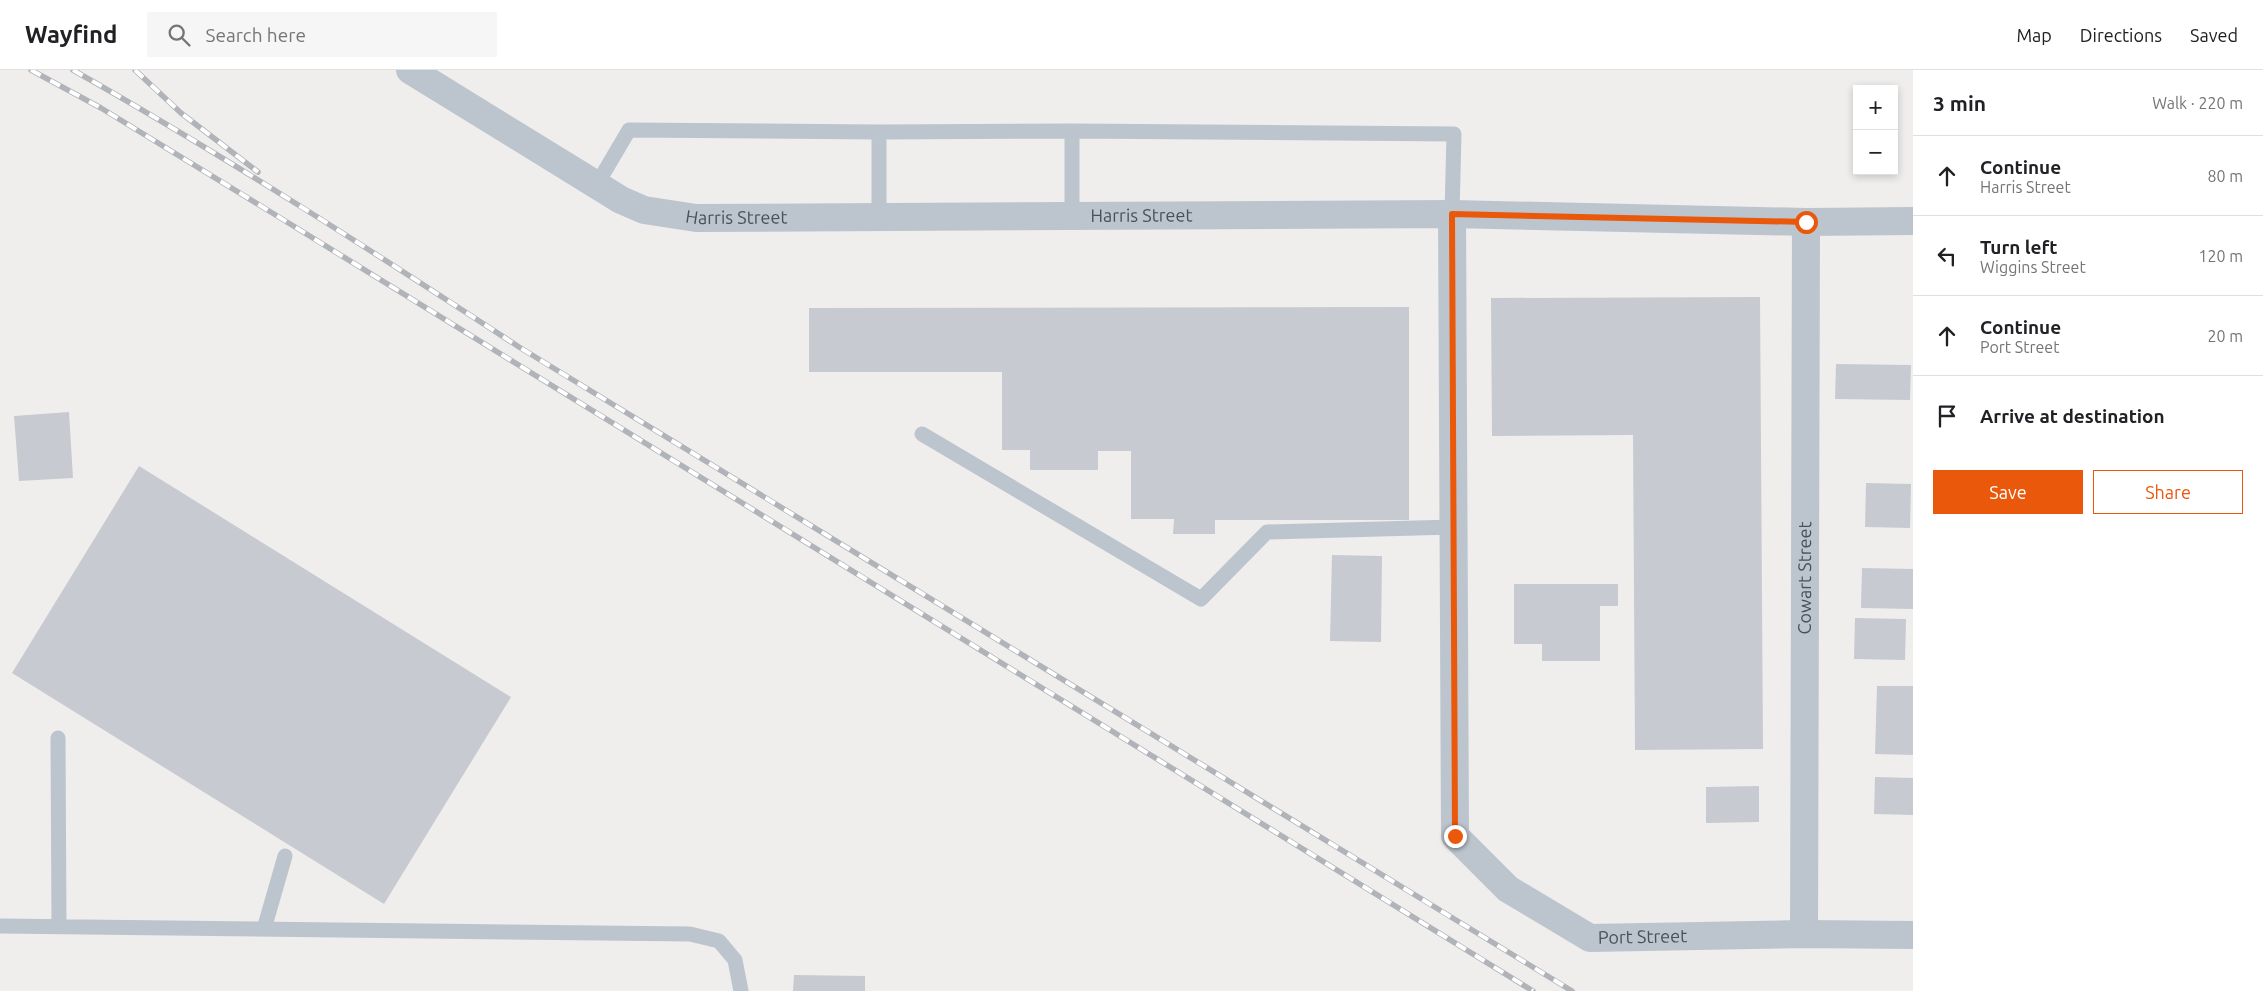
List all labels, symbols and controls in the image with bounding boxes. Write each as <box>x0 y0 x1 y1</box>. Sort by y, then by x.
search box <box>147 12 497 57</box>
text: Wayfind <box>25 21 117 48</box>
icon: search <box>165 21 193 49</box>
text: Search here <box>205 24 306 46</box>
text: Map <box>2016 25 2052 45</box>
text: Directions <box>2080 25 2162 45</box>
text: Saved <box>2190 25 2238 45</box>
map controls <box>1853 85 1898 175</box>
button: + <box>1853 85 1898 130</box>
text: 3 min <box>1933 91 1986 115</box>
text: Walk · 220 m <box>2152 94 2243 112</box>
button: − <box>1853 130 1898 175</box>
text: Continue <box>1980 156 2061 178</box>
icon: ahead <box>1933 162 1961 190</box>
text: 80 m <box>2207 167 2243 185</box>
text: Harris Street <box>1980 178 2071 196</box>
street label: Harris Street <box>1090 204 1193 225</box>
street label: Harris Street <box>684 206 788 227</box>
route start <box>1795 211 1818 234</box>
text: Turn left <box>1980 236 2058 258</box>
icon: left <box>1933 242 1961 270</box>
text: 120 m <box>2198 247 2243 265</box>
text: Wiggins Street <box>1980 258 2086 276</box>
text: Continue <box>1980 316 2061 338</box>
icon: ahead <box>1933 322 1961 350</box>
text: 20 m <box>2207 327 2243 345</box>
text: Port Street <box>1980 338 2059 356</box>
icon: arrive <box>1933 402 1961 430</box>
text: Arrive at destination <box>1980 405 2165 427</box>
button: Save <box>1933 470 2083 514</box>
button: Share <box>2093 470 2243 514</box>
street label: Cowart Street <box>1794 521 1814 635</box>
route end <box>1444 825 1467 848</box>
street label: Port Street <box>1598 925 1687 947</box>

